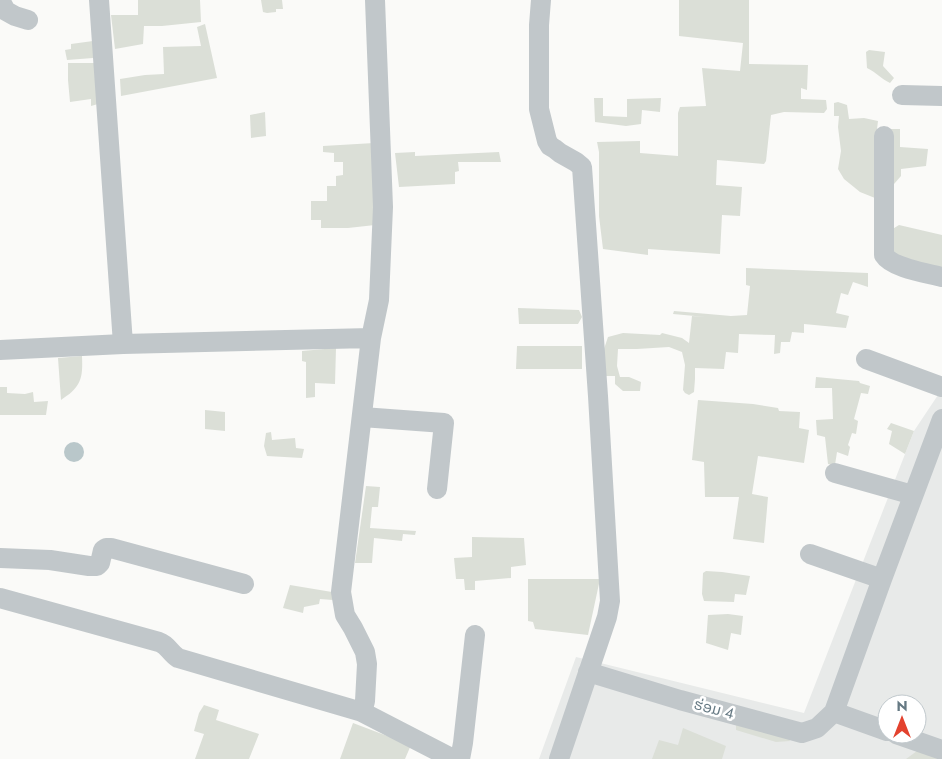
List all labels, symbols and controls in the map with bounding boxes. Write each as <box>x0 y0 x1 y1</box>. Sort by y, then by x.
street label: ຮ່ອມ 4 <box>691 693 737 725</box>
north arrow <box>877 694 927 744</box>
text: N <box>896 696 908 716</box>

